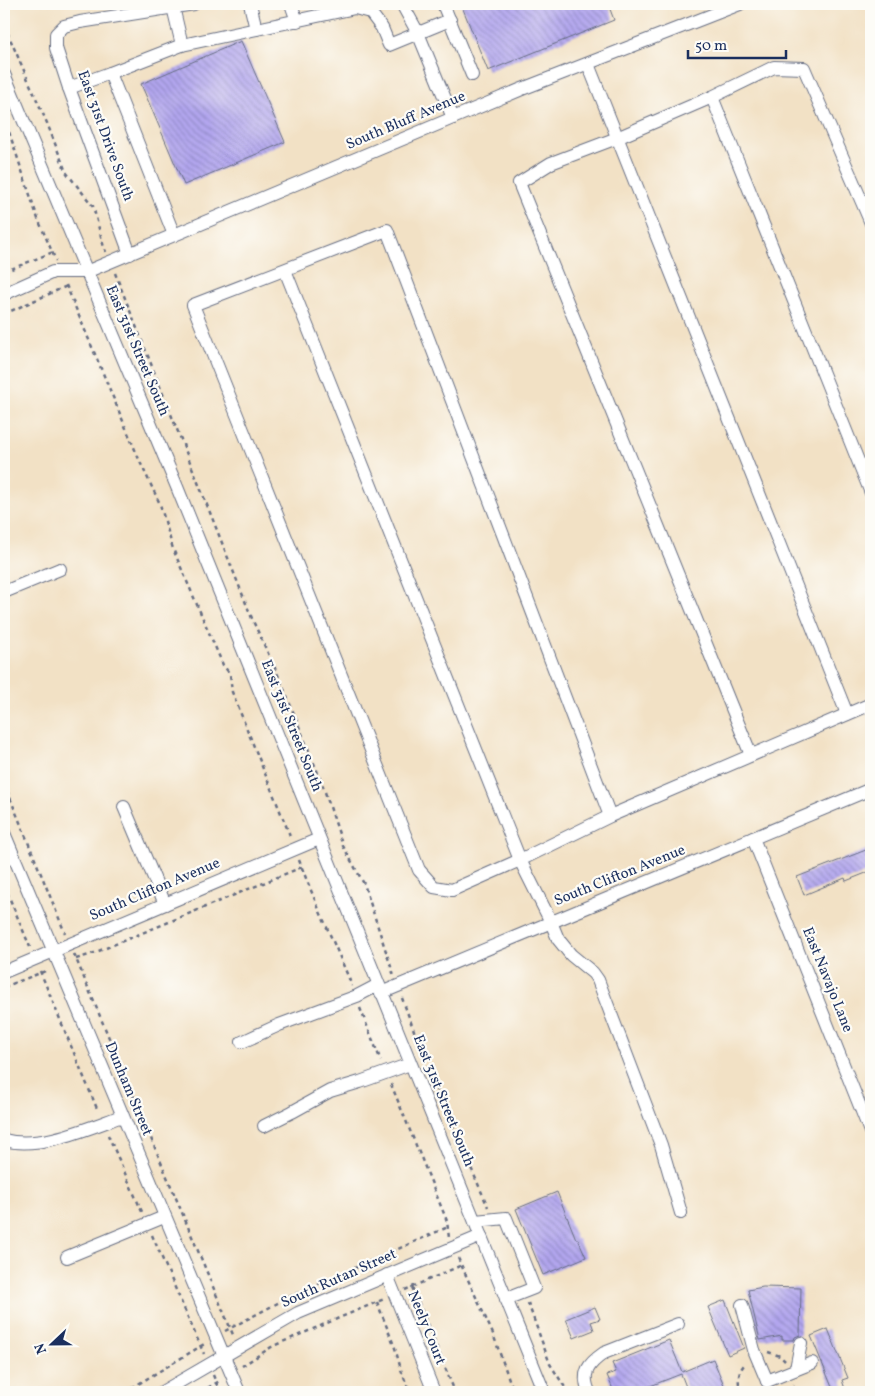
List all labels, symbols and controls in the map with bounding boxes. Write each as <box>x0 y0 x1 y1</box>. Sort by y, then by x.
scale bar <box>688 28 785 60</box>
text: 50 m <box>695 36 727 57</box>
street label: East 31st Drive South <box>72 68 138 204</box>
street label: South Bluff Avenue <box>343 86 469 156</box>
street label: East 31st Street South <box>100 282 174 420</box>
street label: East 31st Street South <box>255 657 327 795</box>
street label: South Clifton Avenue <box>551 840 689 912</box>
street label: South Clifton Avenue <box>87 853 223 927</box>
street label: East Navajo Lane <box>796 924 858 1036</box>
street label: East 31st Street South <box>407 1032 479 1170</box>
street label: Dunham Street <box>99 1039 157 1139</box>
street label: South Rutan Street <box>278 1244 400 1314</box>
street label: Neely Court <box>402 1288 450 1368</box>
north arrow <box>28 1318 78 1368</box>
text: N <box>31 1340 52 1357</box>

